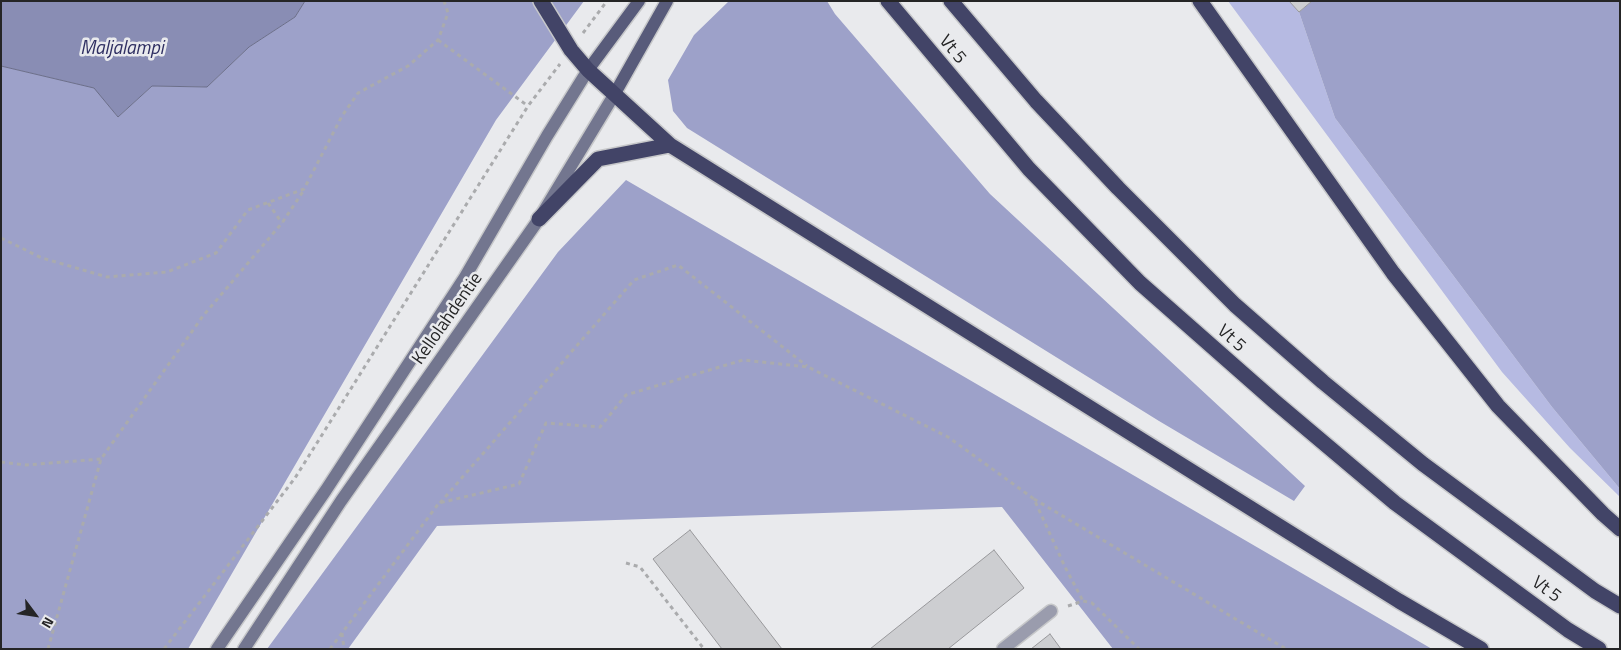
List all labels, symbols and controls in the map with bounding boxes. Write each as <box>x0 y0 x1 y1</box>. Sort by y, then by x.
street label: Vt 5 <box>934 31 970 69</box>
water label: Maljalampi <box>80 38 164 60</box>
street label: Kellolahdentie <box>408 269 488 369</box>
street label: Vt 5 <box>1212 321 1250 357</box>
street label: Vt 5 <box>1527 572 1565 608</box>
north arrow <box>10 590 60 640</box>
text: N <box>37 613 60 633</box>

